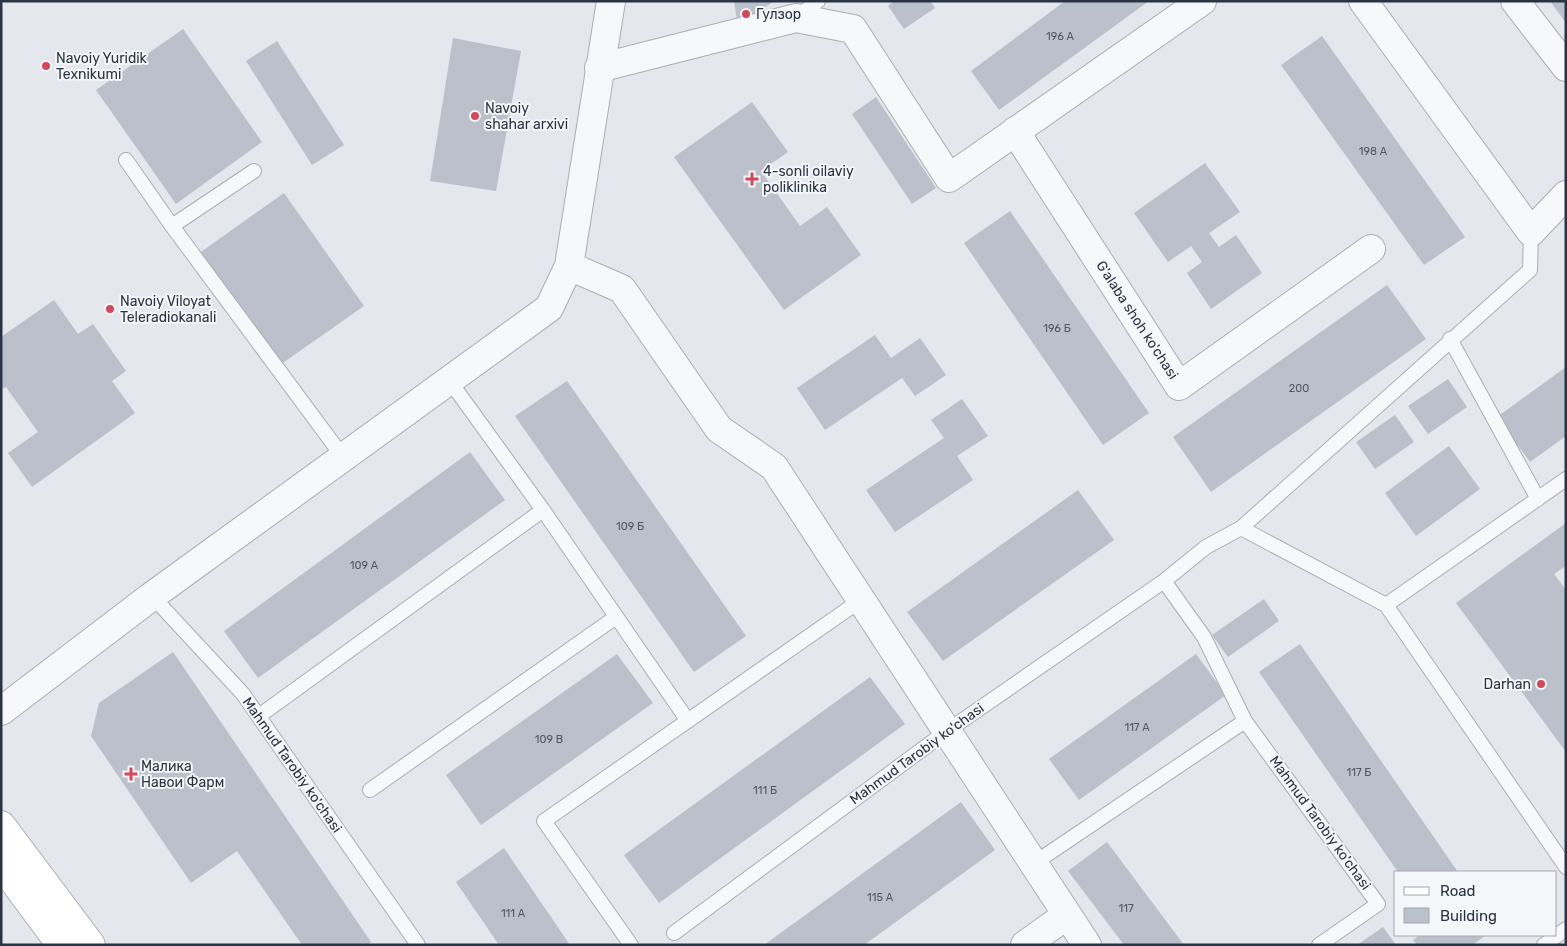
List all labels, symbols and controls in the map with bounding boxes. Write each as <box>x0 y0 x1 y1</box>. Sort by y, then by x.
place label: Гулзор <box>756 6 801 23</box>
marker: Гулзор <box>740 8 752 20</box>
house number: 196 А <box>1046 30 1075 43</box>
place label: Navoiy Yuridik Texnikumi <box>56 50 148 83</box>
marker: Navoiy Yuridik Texnikumi <box>40 60 52 72</box>
place label: Navoiy shahar arxivi <box>485 100 568 133</box>
marker: Navoiy shahar arxivi <box>469 110 481 122</box>
house number: 198 А <box>1359 145 1388 158</box>
place label: 4-sonli oilaviy poliklinika <box>763 163 854 196</box>
marker: 4-sonli oilaviy poliklinika <box>745 172 759 186</box>
street label: G'alaba shoh ko'chasi <box>1092 258 1182 382</box>
place label: Navoiy Viloyat Teleradiokanali <box>120 293 216 326</box>
marker: Navoiy Viloyat Teleradiokanali <box>104 303 116 315</box>
house number: 196 Б <box>1043 322 1071 335</box>
house number: 200 <box>1289 382 1309 395</box>
house number: 109 Б <box>616 520 644 533</box>
house number: 109 А <box>350 559 379 572</box>
place label: Darhan <box>1484 676 1531 693</box>
marker: Darhan <box>1535 678 1547 690</box>
street label: Mahmud Tarobiy ko'chasi <box>239 694 345 836</box>
street label: Mahmud Tarobiy ko'chasi <box>847 700 987 808</box>
house number: 117 А <box>1124 721 1150 734</box>
house number: 109 В <box>535 733 563 746</box>
street label: Mahmud Tarobiy ko'chasi <box>1266 753 1374 893</box>
place label: Малика Навои Фарм <box>141 758 224 791</box>
house number: 117 Б <box>1347 766 1371 779</box>
marker: Малика Навои Фарм <box>125 768 137 780</box>
house number: 111 Б <box>753 784 777 797</box>
legend <box>1394 871 1557 936</box>
text: Road <box>1440 882 1476 900</box>
house number: 115 А <box>867 891 894 904</box>
house number: 117 <box>1118 902 1134 915</box>
house number: 111 А <box>501 907 526 920</box>
text: Building <box>1440 907 1497 925</box>

